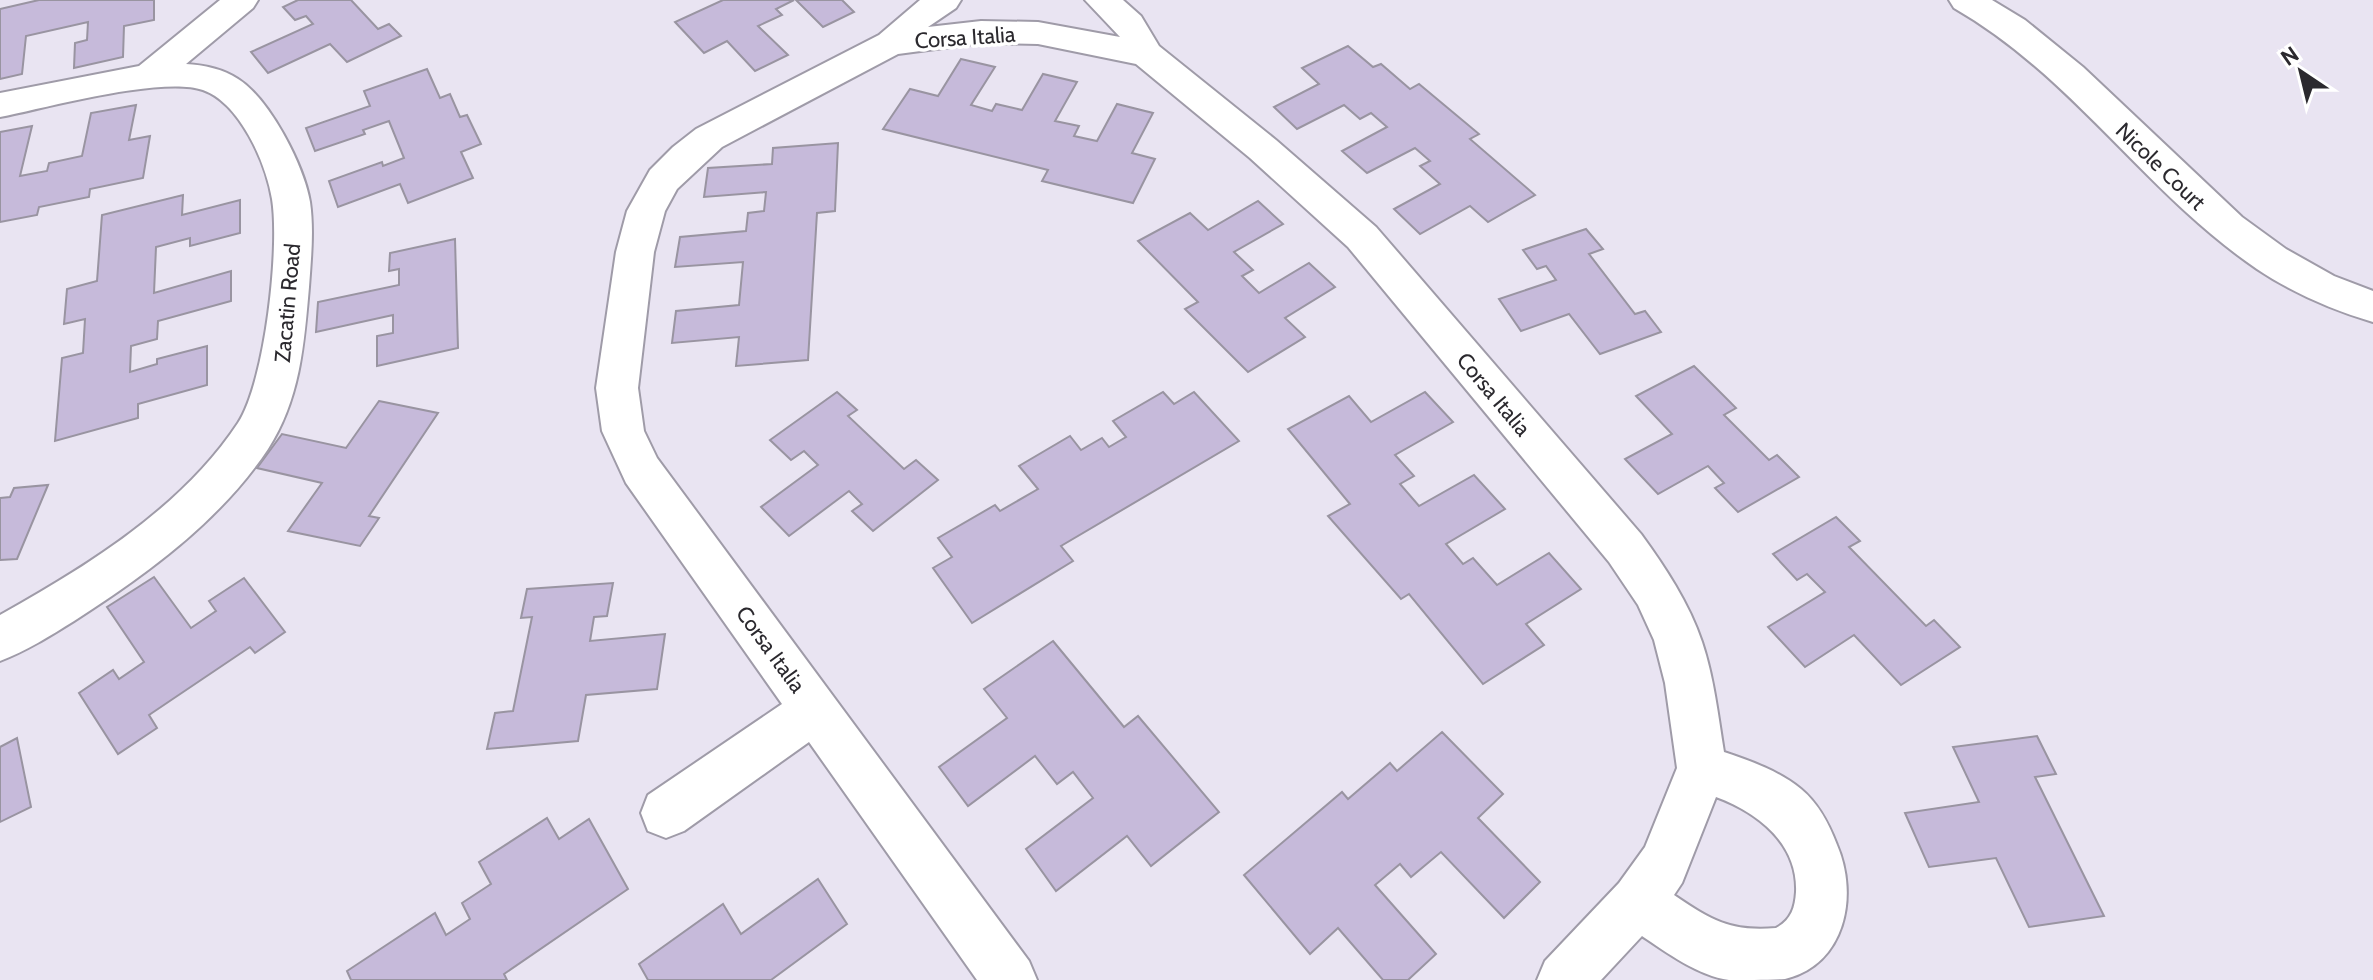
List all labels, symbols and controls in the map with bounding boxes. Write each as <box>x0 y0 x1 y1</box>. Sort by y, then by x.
street label: Corsa Italia <box>914 20 1017 54</box>
north arrow <box>2261 32 2341 112</box>
text: N <box>2276 41 2304 72</box>
street label: Nicole Court <box>2110 117 2212 216</box>
street label: Zacatin Road <box>269 242 306 364</box>
street label: Corsa Italia <box>1451 347 1537 442</box>
street label: Corsa Italia <box>730 601 811 698</box>

